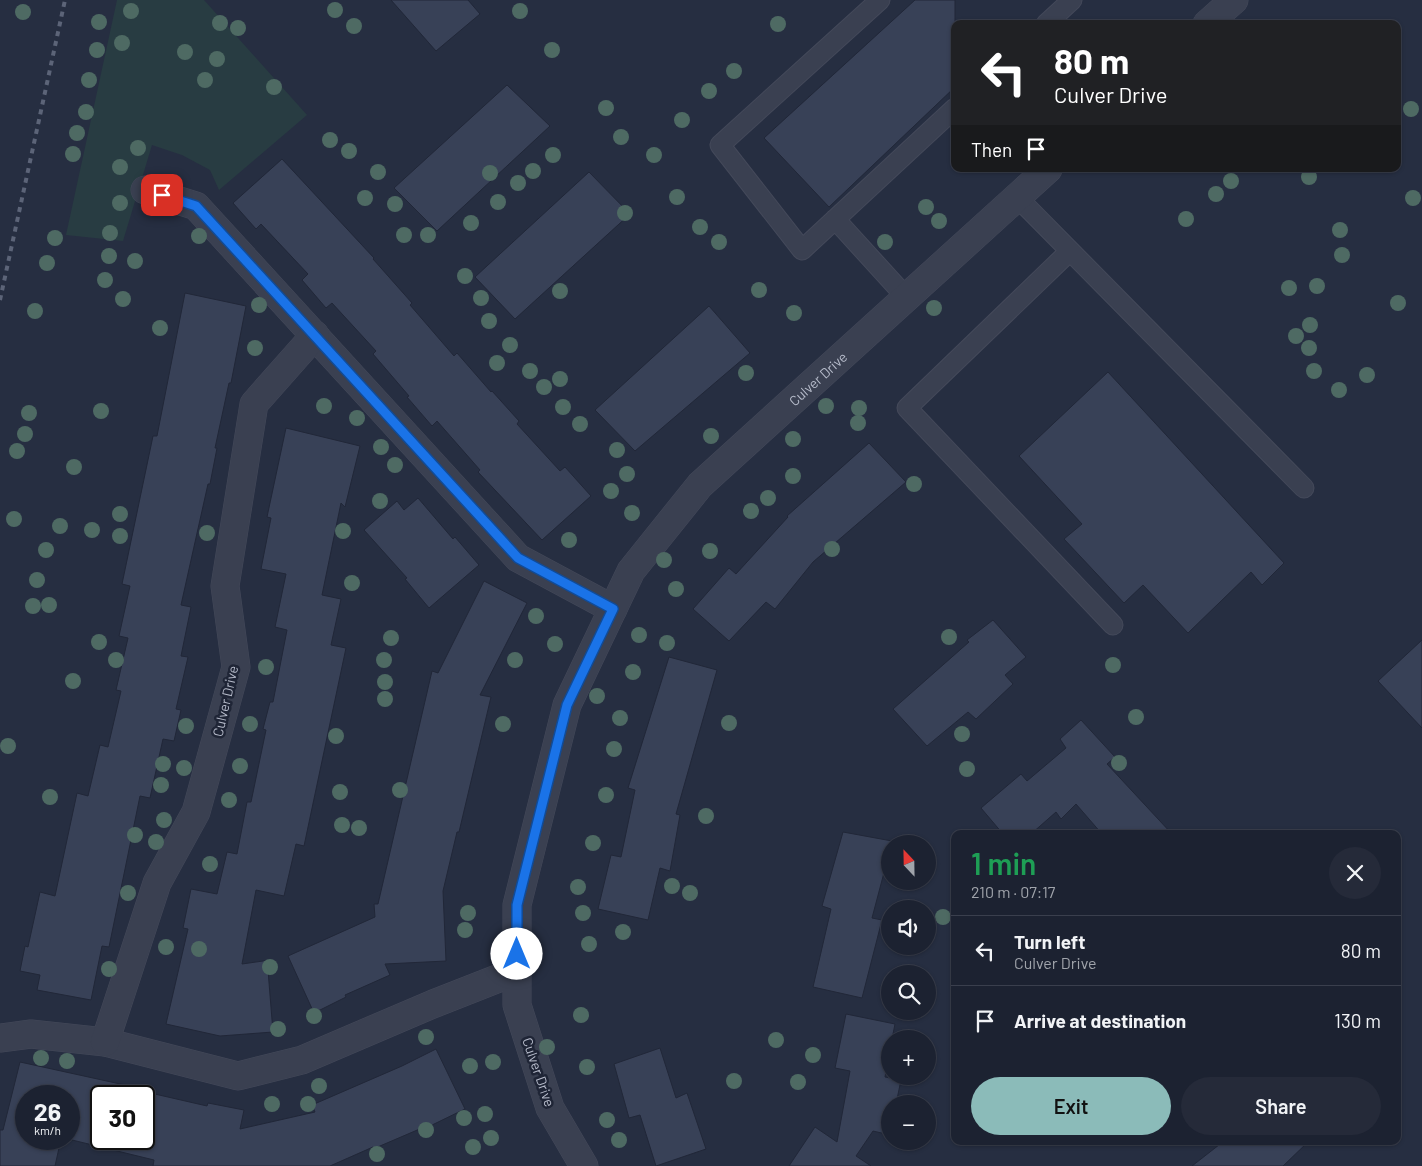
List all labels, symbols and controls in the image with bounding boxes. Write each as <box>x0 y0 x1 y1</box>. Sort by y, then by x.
text: 80 m <box>1054 39 1129 81</box>
icon: left <box>971 40 1036 105</box>
text: Culver Drive <box>1054 81 1167 107</box>
icon: arrive <box>1022 135 1050 163</box>
text: Then <box>971 138 1012 161</box>
pin <box>141 174 183 216</box>
icon: arrive <box>148 181 176 209</box>
street label: Culver Drive <box>785 348 850 409</box>
street label: Culver Drive <box>209 664 241 738</box>
north arrow <box>881 835 936 890</box>
map controls <box>881 835 936 1150</box>
text: 1 min <box>971 845 1036 881</box>
button: close <box>1329 847 1381 899</box>
text: 210 m · 07:17 <box>971 882 1055 901</box>
button: sound <box>881 900 936 955</box>
position arrow <box>490 927 542 979</box>
text: Turn left <box>1014 930 1085 953</box>
icon: left <box>971 937 999 965</box>
text: 80 m <box>1341 939 1381 962</box>
text: Culver Drive <box>1014 953 1097 972</box>
button: search <box>881 965 936 1020</box>
icon: arrive <box>971 1007 999 1035</box>
text: Arrive at destination <box>1014 1009 1186 1032</box>
text: 130 m <box>1334 1009 1381 1032</box>
button: + <box>881 1030 936 1085</box>
street label: Culver Drive <box>519 1035 559 1109</box>
button: Exit <box>971 1077 1171 1135</box>
button: Share <box>1181 1077 1381 1135</box>
speed limit sign: 30 <box>90 1085 155 1150</box>
button: − <box>881 1095 936 1150</box>
text: 26 <box>34 1096 61 1126</box>
text: km/h <box>34 1123 61 1137</box>

